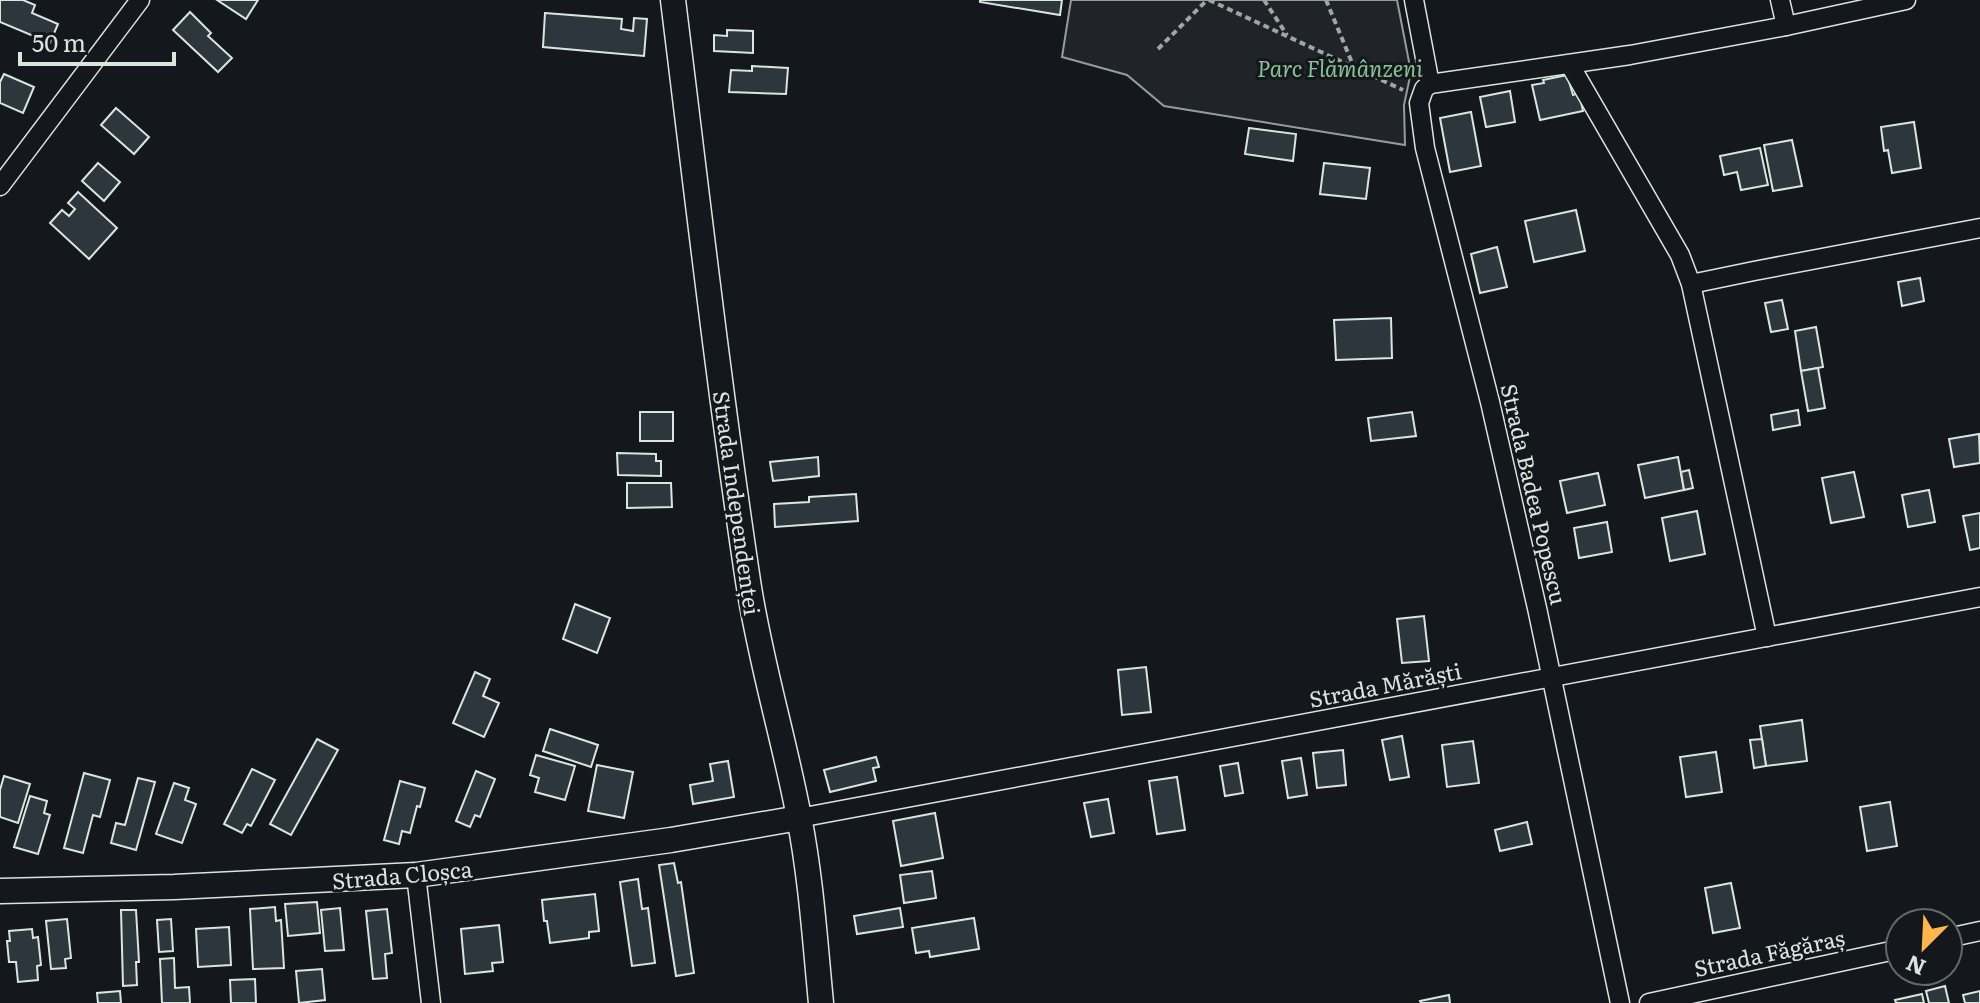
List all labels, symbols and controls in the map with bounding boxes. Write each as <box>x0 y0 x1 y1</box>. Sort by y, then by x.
scale bar <box>20 16 174 66</box>
text: 50 m <box>32 24 86 59</box>
park label: Parc Flămânzeni <box>1257 51 1423 84</box>
street label: Strada Badea Popescu <box>1494 380 1576 608</box>
street label: Strada Independenței <box>706 389 770 617</box>
street label: Strada Mărăști <box>1306 653 1464 715</box>
street label: Strada Cloșca <box>330 851 474 897</box>
north arrow <box>1884 907 1964 987</box>
street label: Strada Făgăraș <box>1691 920 1848 984</box>
text: N <box>1900 948 1930 985</box>

